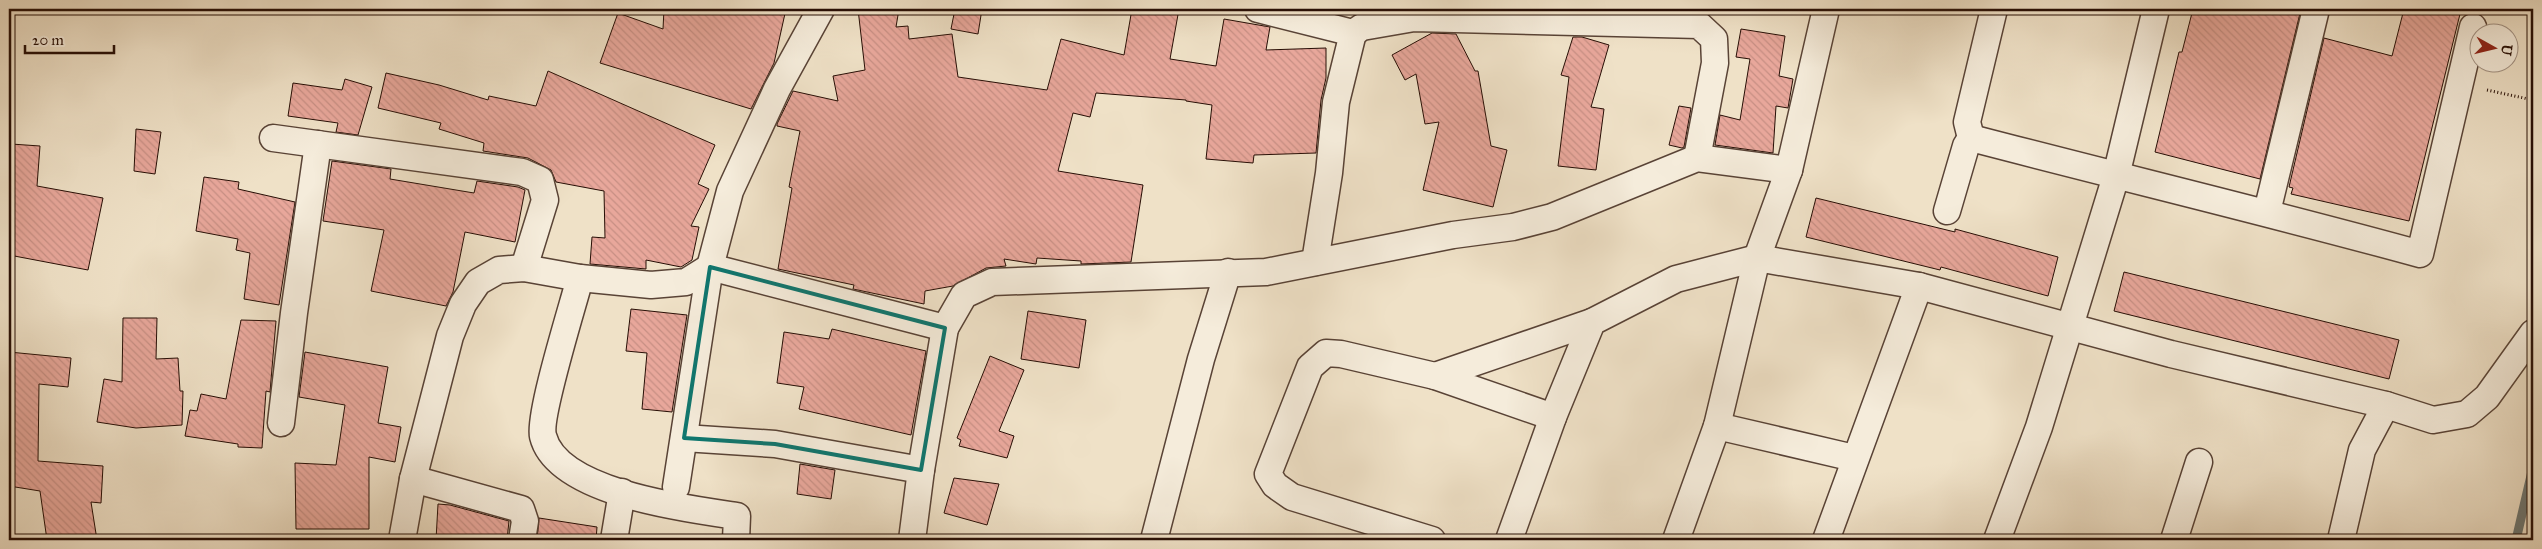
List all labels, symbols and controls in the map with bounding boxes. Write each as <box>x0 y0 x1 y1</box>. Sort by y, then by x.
scale bar <box>25 22 114 54</box>
north arrow <box>2470 22 2520 72</box>
text: 20 m <box>32 31 64 49</box>
text: U <box>2497 43 2516 57</box>

